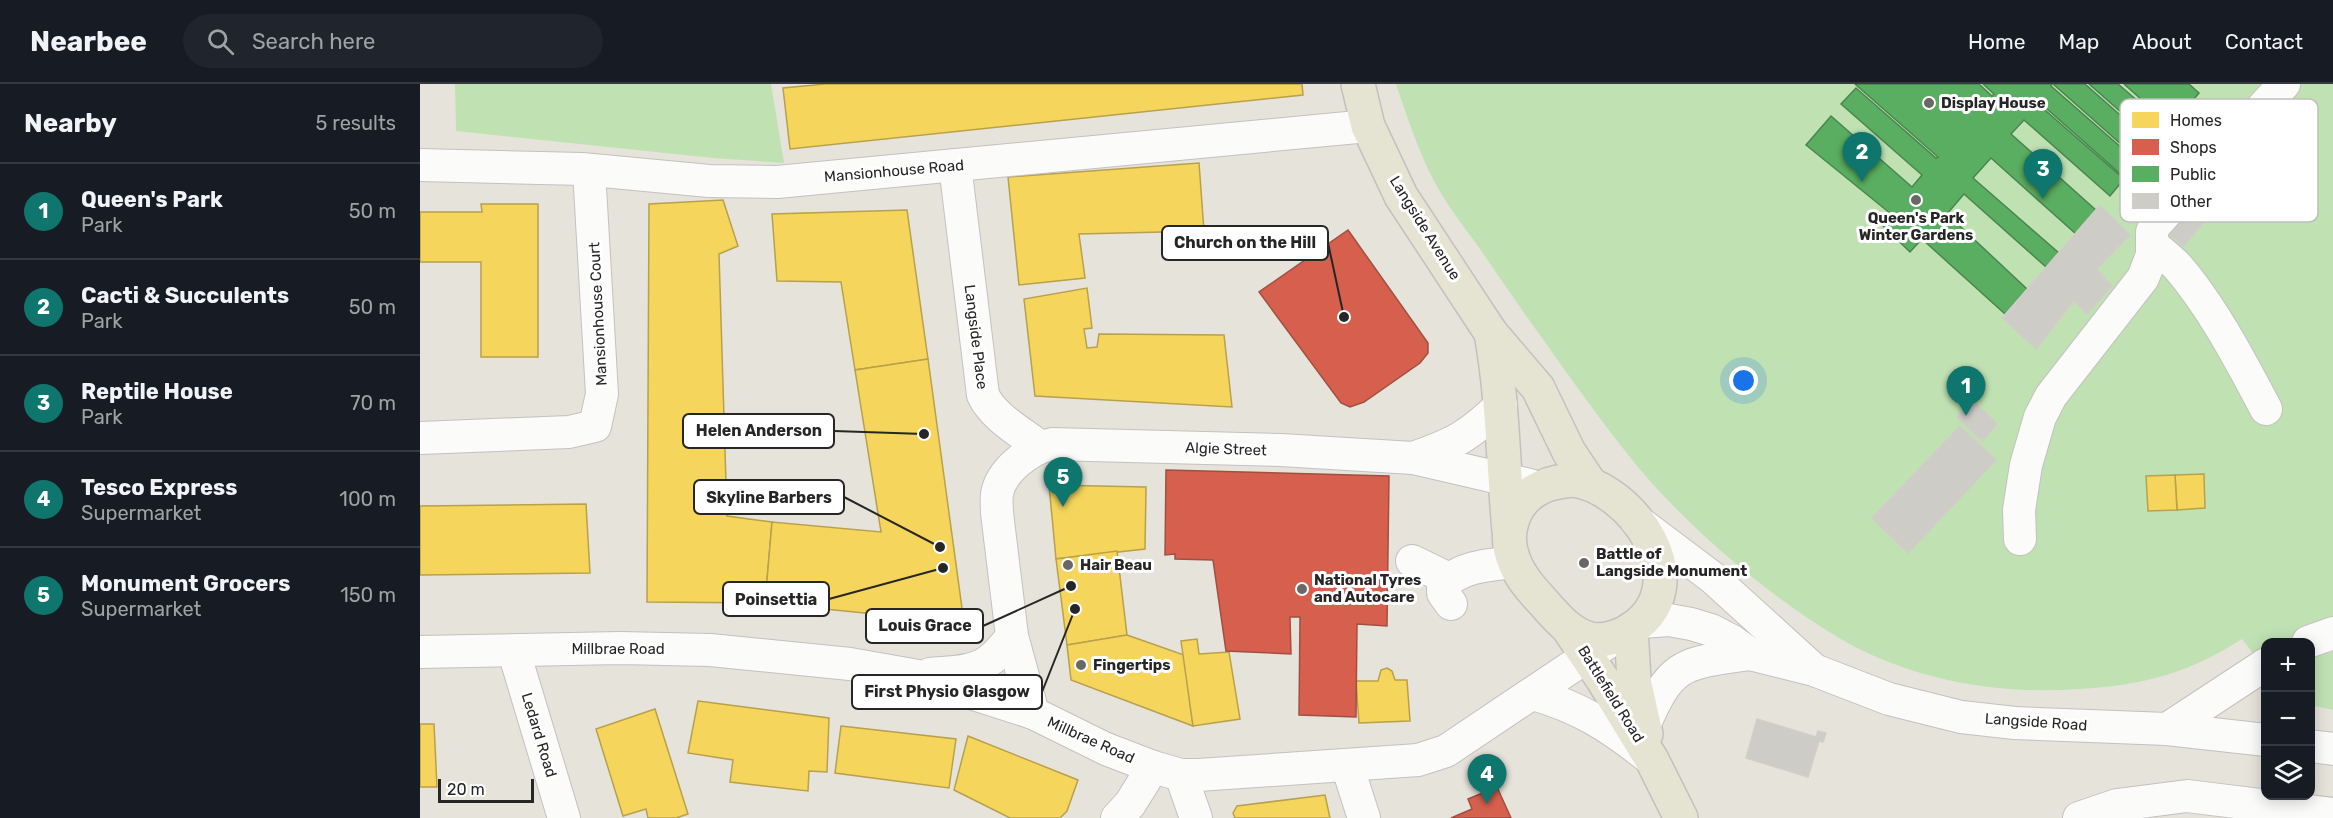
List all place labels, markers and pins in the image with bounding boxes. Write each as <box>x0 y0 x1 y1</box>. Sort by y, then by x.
place label: Display House <box>1941 94 2046 112</box>
marker: Display House <box>1922 96 1936 110</box>
pin: 2 <box>1842 132 1882 182</box>
pin: 3 <box>2024 150 2062 199</box>
marker: Queen's Park Winter Gardens <box>1909 193 1923 207</box>
place label: Queen's Park Winter Gardens <box>1859 209 1973 244</box>
callout: Church on the Hill <box>1162 226 1328 260</box>
pin: 1 <box>1946 366 1986 416</box>
callout: Helen Anderson <box>683 414 834 448</box>
pin: 5 <box>1044 458 1082 507</box>
callout: Skyline Barbers <box>694 480 844 514</box>
place label: Battle of Langside Monument <box>1596 545 1747 580</box>
place label: Hair Beau <box>1080 556 1152 574</box>
marker: Battle of Langside Monument <box>1577 556 1591 570</box>
marker: Hair Beau <box>1061 558 1075 572</box>
place label: National Tyres and Autocare <box>1314 571 1421 606</box>
callout: Poinsettia <box>723 582 829 616</box>
marker: National Tyres and Autocare <box>1295 582 1309 596</box>
callout: Louis Grace <box>866 609 983 643</box>
place label: Fingertips <box>1093 656 1171 674</box>
marker: Fingertips <box>1074 658 1088 672</box>
callout: First Physio Glasgow <box>852 675 1042 709</box>
pin: 4 <box>1468 754 1506 804</box>

